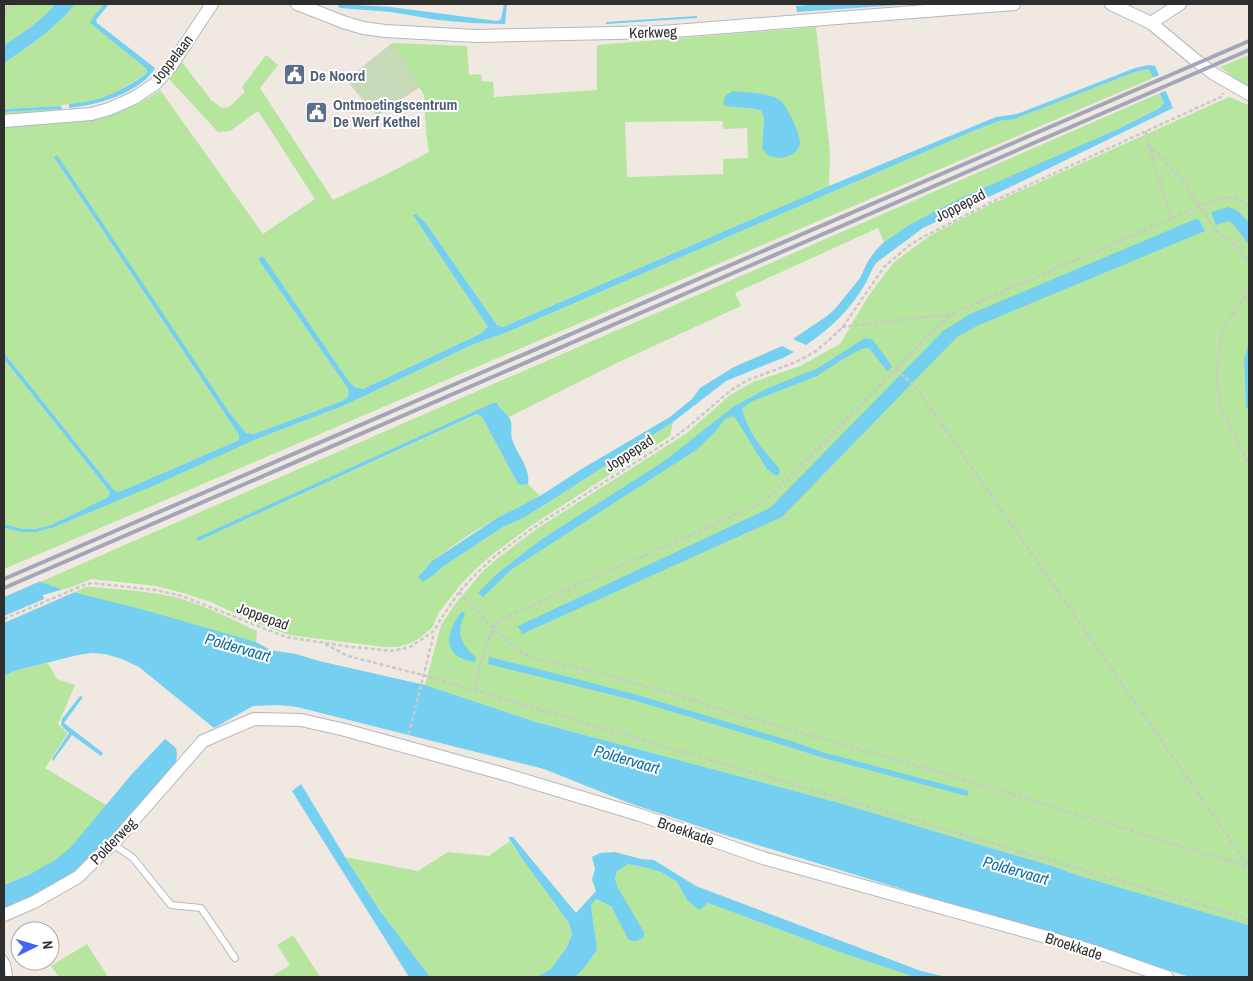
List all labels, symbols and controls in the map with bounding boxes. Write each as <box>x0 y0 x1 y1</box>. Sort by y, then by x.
street label: Kerkweg <box>629 21 677 43</box>
street label: Joppelaan <box>146 30 198 88</box>
public building icon: De Noord <box>282 63 306 87</box>
place label: De Noord <box>310 65 365 86</box>
place label: Ontmoetingscentrum De Werf Kethel <box>333 94 457 132</box>
public building icon: Ontmoetingscentrum De Werf Kethel <box>305 101 329 125</box>
street label: Joppepad <box>931 183 989 227</box>
street label: Joppepad <box>601 429 657 477</box>
street label: Joppepad <box>234 597 292 635</box>
water label: Poldervaart <box>203 627 274 667</box>
water label: Poldervaart <box>592 739 663 779</box>
street label: Broekkade <box>655 811 717 851</box>
street label: Polderweg <box>85 813 141 869</box>
water label: Poldervaart <box>981 850 1052 890</box>
north arrow <box>10 921 60 971</box>
street label: Broekkade <box>1043 927 1105 965</box>
text: N <box>39 940 57 950</box>

